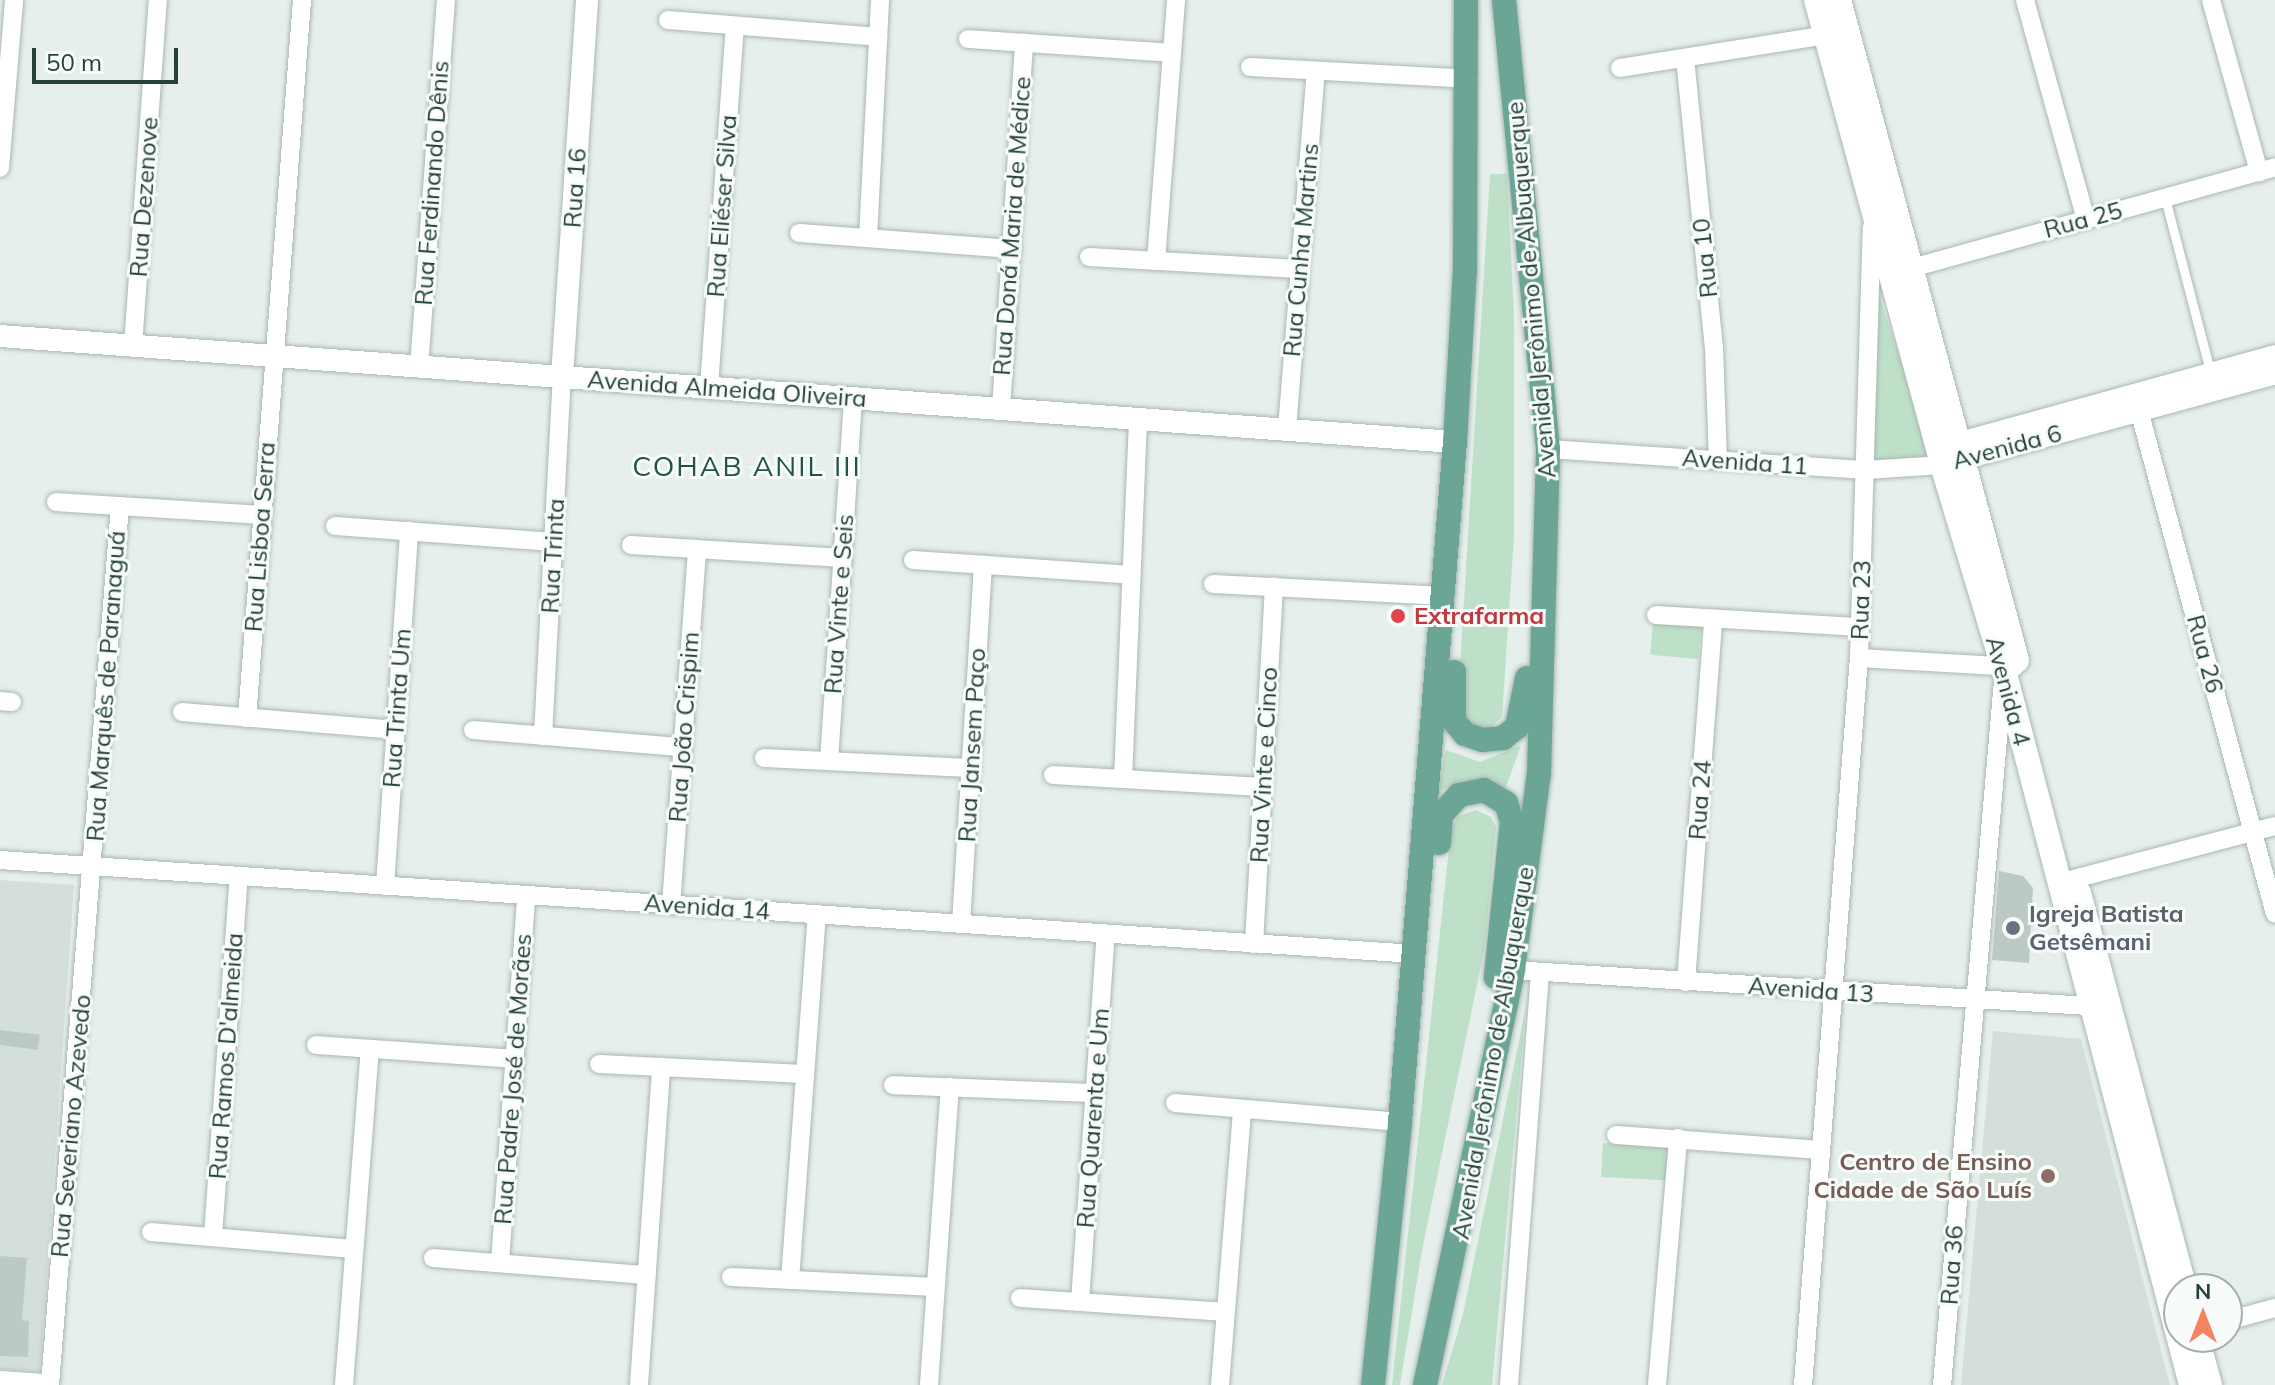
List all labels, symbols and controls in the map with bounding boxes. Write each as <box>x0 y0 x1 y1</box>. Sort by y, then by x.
scale bar <box>36 32 182 82</box>
text: 50 m <box>46 47 102 77</box>
street label: Rua Ferdinando Dênis <box>409 60 455 306</box>
street label: Rua Doná Maria de Médice <box>987 75 1037 377</box>
street label: Avenida Jerônimo de Albuquerque <box>1500 100 1562 480</box>
street label: Rua Eliéser Silva <box>701 114 743 298</box>
street label: Rua Dezenove <box>124 116 164 278</box>
street label: Rua Cunha Martins <box>1277 142 1325 358</box>
street label: Rua 16 <box>558 147 592 229</box>
street label: Rua 25 <box>2041 196 2125 244</box>
street label: Rua 10 <box>1687 217 1723 299</box>
street label: Avenida Almeida Oliveira <box>586 365 868 413</box>
street label: Avenida 6 <box>1949 419 2065 475</box>
street label: Rua Lisboa Serra <box>239 441 281 633</box>
street label: Avenida 11 <box>1681 443 1809 481</box>
district label: COHAB ANIL III <box>632 449 862 483</box>
street label: Rua Trinta <box>536 498 570 614</box>
street label: Rua Vinte e Seis <box>818 513 860 695</box>
street label: Rua Marquês de Paranaguá <box>81 530 131 842</box>
street label: Rua 23 <box>1845 560 1877 640</box>
place label: Extrafarma <box>1414 602 1544 630</box>
marker: Extrafarma <box>1389 607 1407 625</box>
street label: Rua 26 <box>2181 612 2229 696</box>
street label: Rua Trinta Um <box>377 627 417 789</box>
street label: Rua João Crispim <box>663 631 705 823</box>
street label: Avenida 4 <box>1980 633 2036 749</box>
street label: Rua Jansem Paço <box>953 647 991 843</box>
street label: Rua Vinte e Cinco <box>1244 666 1284 864</box>
street label: Rua 24 <box>1683 759 1717 841</box>
street label: Avenida Jerônimo de Albuquerque <box>1446 864 1540 1242</box>
street label: Avenida 14 <box>643 888 771 926</box>
place label: Igreja Batista Getsêmani <box>2029 900 2184 956</box>
marker: Igreja Batista Getsêmani <box>2004 919 2022 937</box>
street label: Rua Ramos D'almeida <box>203 932 249 1180</box>
street label: Rua Padre José de Morães <box>488 932 538 1226</box>
street label: Avenida 13 <box>1747 971 1875 1009</box>
street label: Rua Severiano Azevedo <box>45 993 97 1259</box>
street label: Rua Quarenta e Um <box>1071 1007 1115 1229</box>
place label: Centro de Ensino Cidade de São Luís <box>1813 1148 2032 1204</box>
marker: Centro de Ensino Cidade de São Luís <box>2039 1167 2057 1185</box>
street label: Rua 36 <box>1935 1224 1969 1306</box>
north arrow <box>2163 1273 2243 1353</box>
text: N <box>2195 1277 2211 1305</box>

